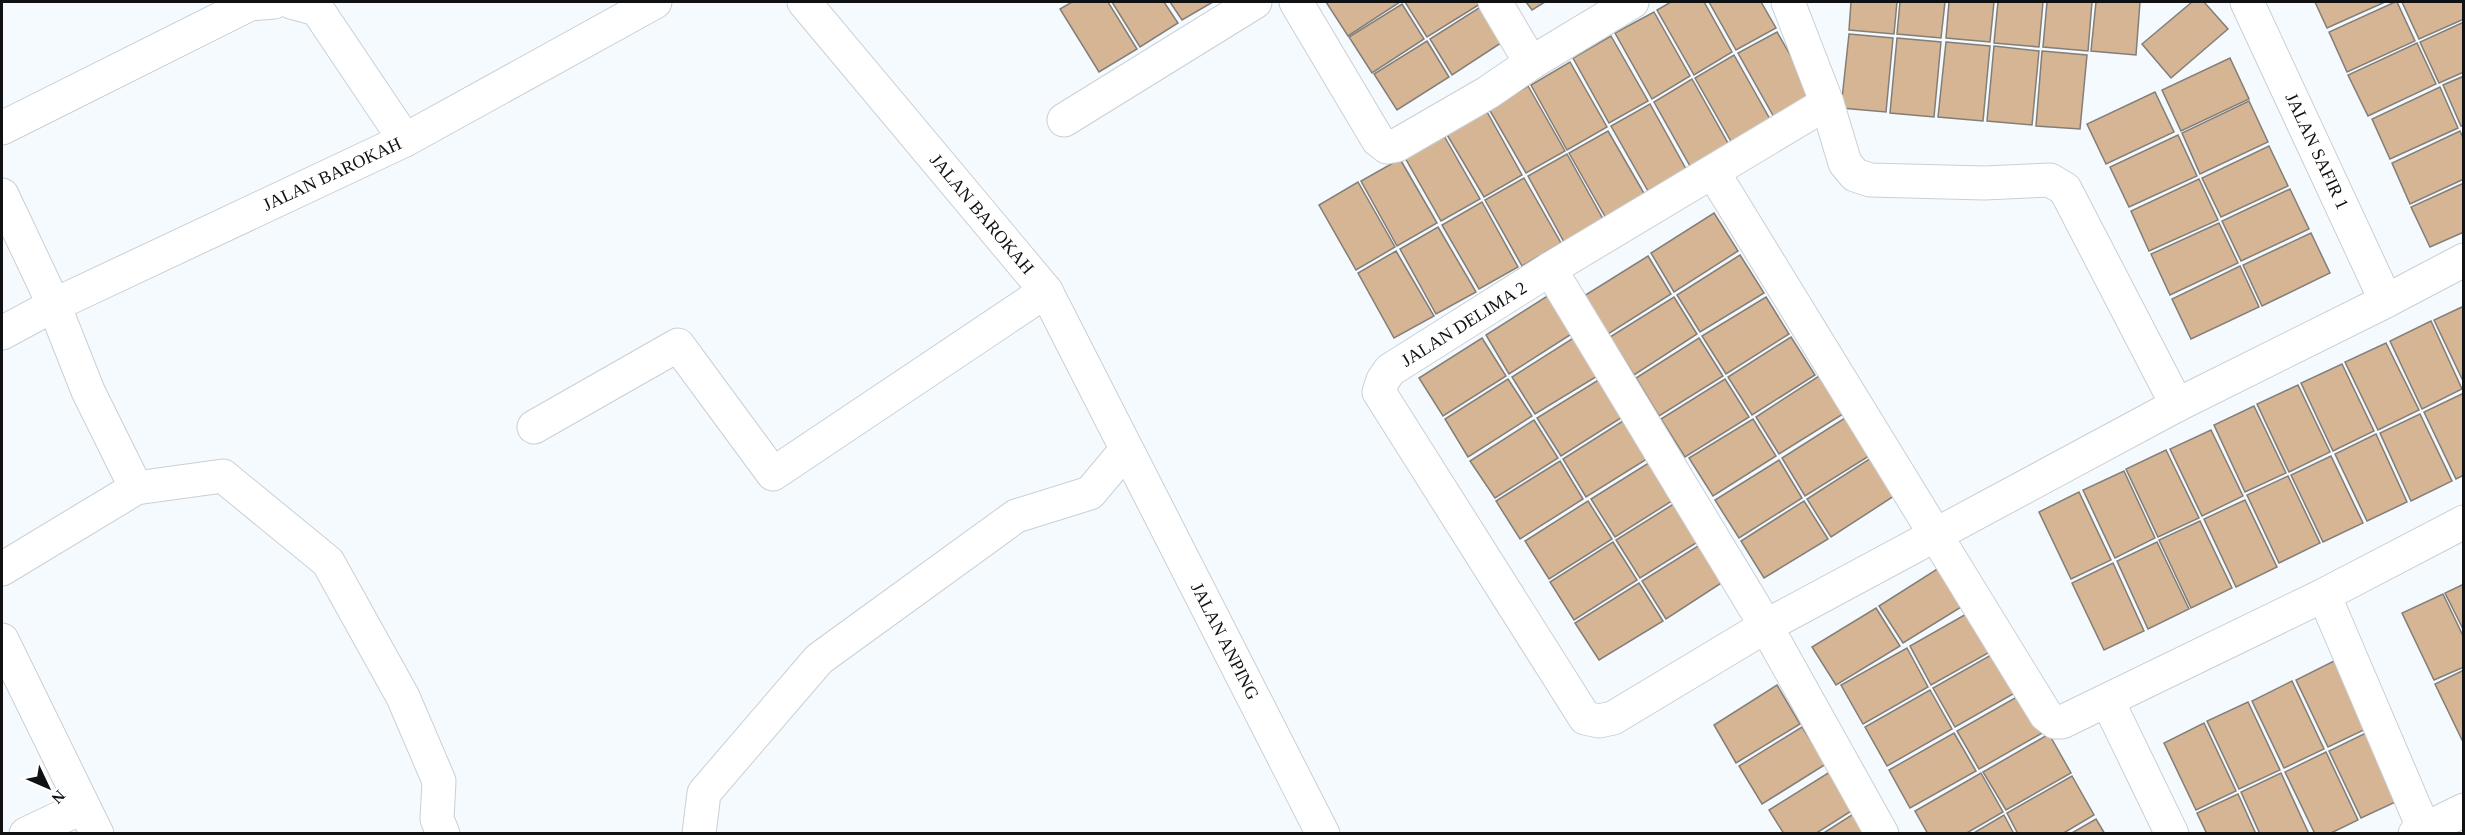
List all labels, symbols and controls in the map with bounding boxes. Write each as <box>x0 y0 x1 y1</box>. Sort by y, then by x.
street label: JALAN SAFIR 1 <box>2281 90 2353 212</box>
street label: JALAN BAROKAH <box>260 133 404 215</box>
street label: JALAN BAROKAH <box>926 150 1038 278</box>
street label: JALAN DELIMA 2 <box>1398 277 1530 371</box>
street label: JALAN ANPING <box>1187 579 1263 703</box>
north arrow <box>18 757 78 817</box>
text: N <box>48 787 69 807</box>

